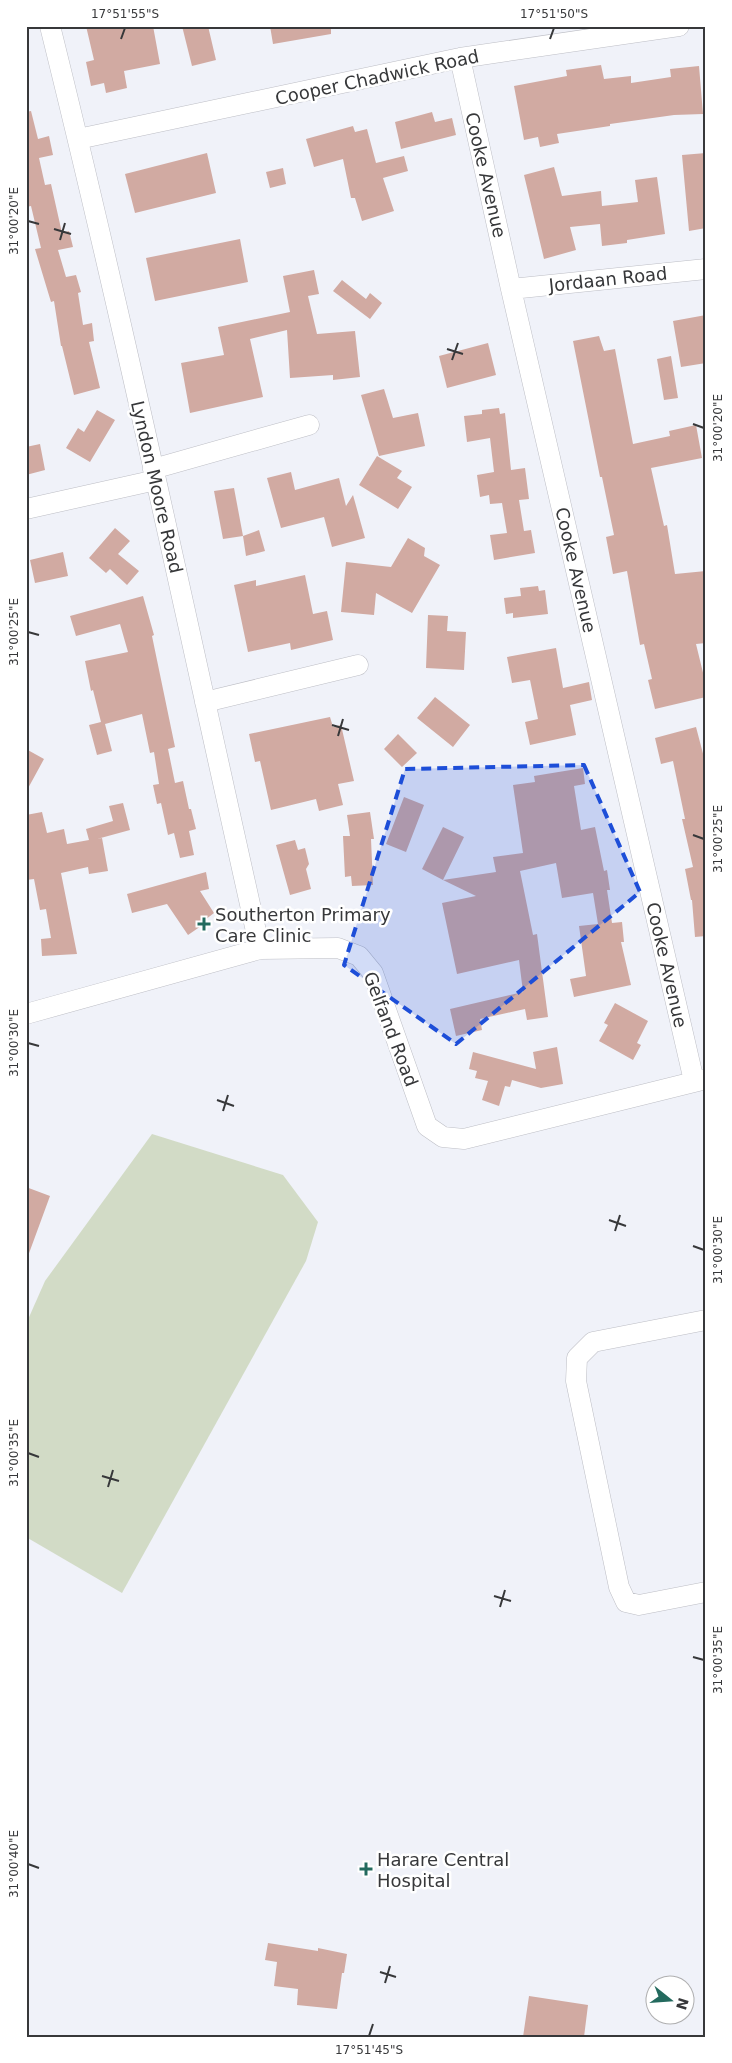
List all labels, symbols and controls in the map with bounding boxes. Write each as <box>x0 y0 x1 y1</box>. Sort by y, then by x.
text: 17°51'55"S <box>91 7 159 21</box>
text: 17°51'50"S <box>520 7 588 21</box>
street label: Cooper Chadwick Road <box>273 45 481 109</box>
street label: Cooke Avenue <box>461 110 511 240</box>
text: 31°00'20"E <box>7 187 21 255</box>
street label: Jordaan Road <box>547 262 668 296</box>
text: 31°00'20"E <box>711 394 725 462</box>
street label: Lyndon Moore Road <box>127 399 187 575</box>
street label: Cooke Avenue <box>551 505 601 635</box>
text: 31°00'25"E <box>7 598 21 666</box>
text: 31°00'25"E <box>711 805 725 873</box>
street label: Cooke Avenue <box>642 900 692 1030</box>
place label: Southerton Primary Care Clinic <box>215 904 391 946</box>
marker: Southerton Primary Care Clinic <box>197 917 211 931</box>
street label: Gelfand Road <box>359 969 423 1089</box>
text: 31°00'30"E <box>7 1009 21 1077</box>
text: 31°00'30"E <box>711 1216 725 1284</box>
text: 31°00'35"E <box>7 1419 21 1487</box>
text: 31°00'35"E <box>711 1626 725 1694</box>
text: 31°00'40"E <box>7 1830 21 1898</box>
place label: Harare Central Hospital <box>377 1849 509 1891</box>
marker: Harare Central Hospital <box>359 1862 373 1876</box>
north arrow <box>644 1976 694 2026</box>
text: N <box>673 1996 692 2012</box>
text: 17°51'45"S <box>335 2043 403 2057</box>

